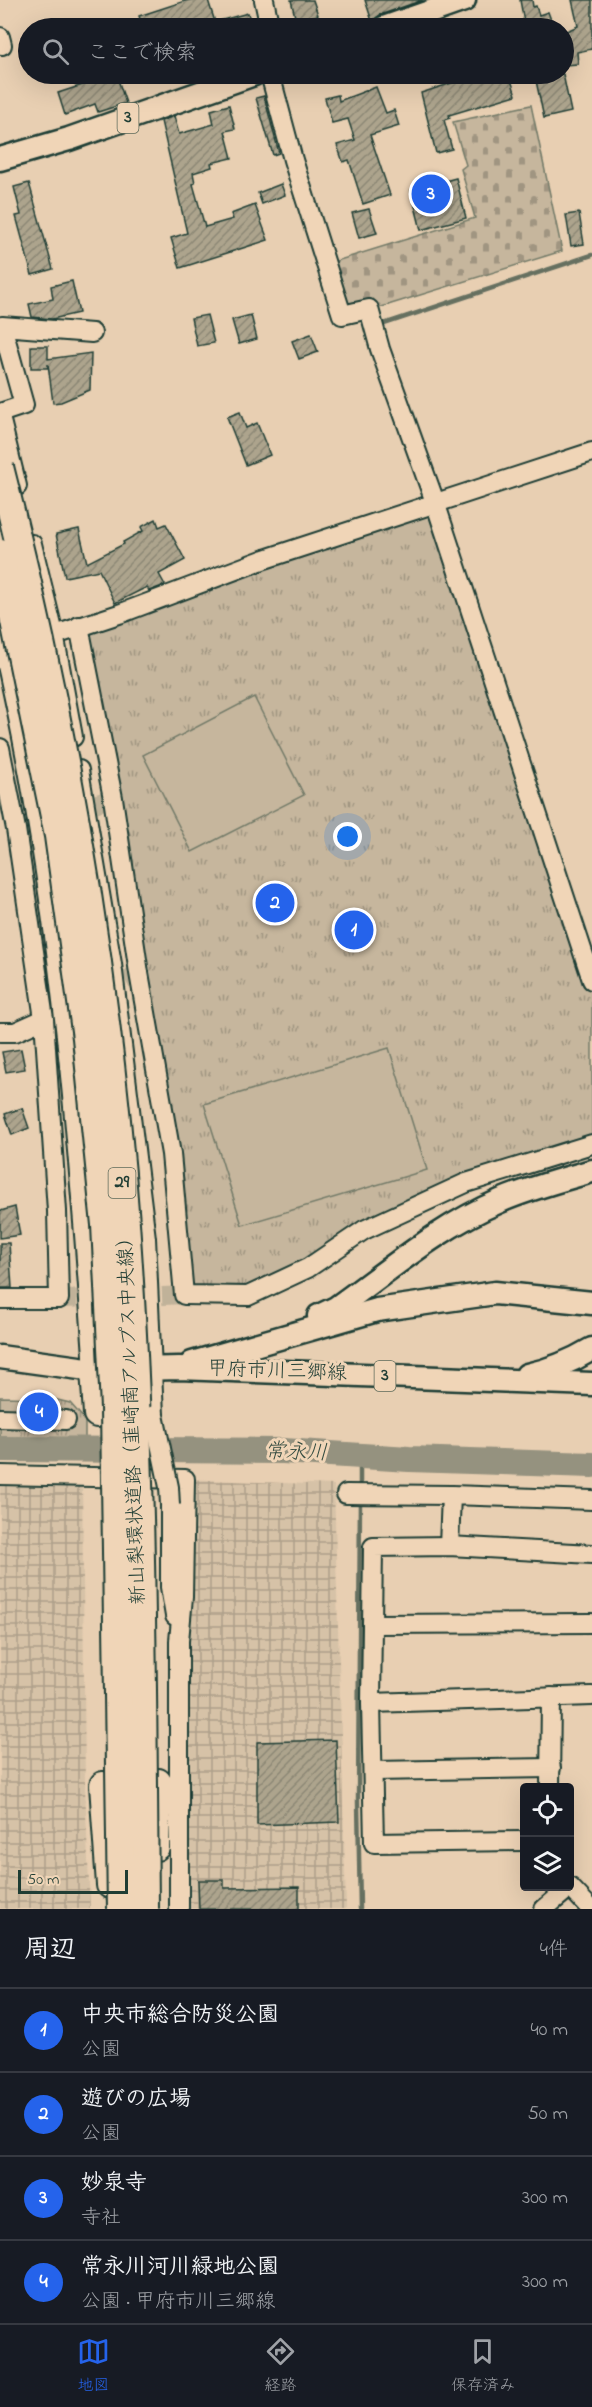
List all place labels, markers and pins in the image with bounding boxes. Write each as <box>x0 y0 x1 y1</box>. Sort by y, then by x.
pin: 3 <box>412 172 450 216</box>
pin: 2 <box>256 880 294 926</box>
pin: 1 <box>334 908 374 952</box>
pin: 4 <box>20 1390 58 1434</box>

